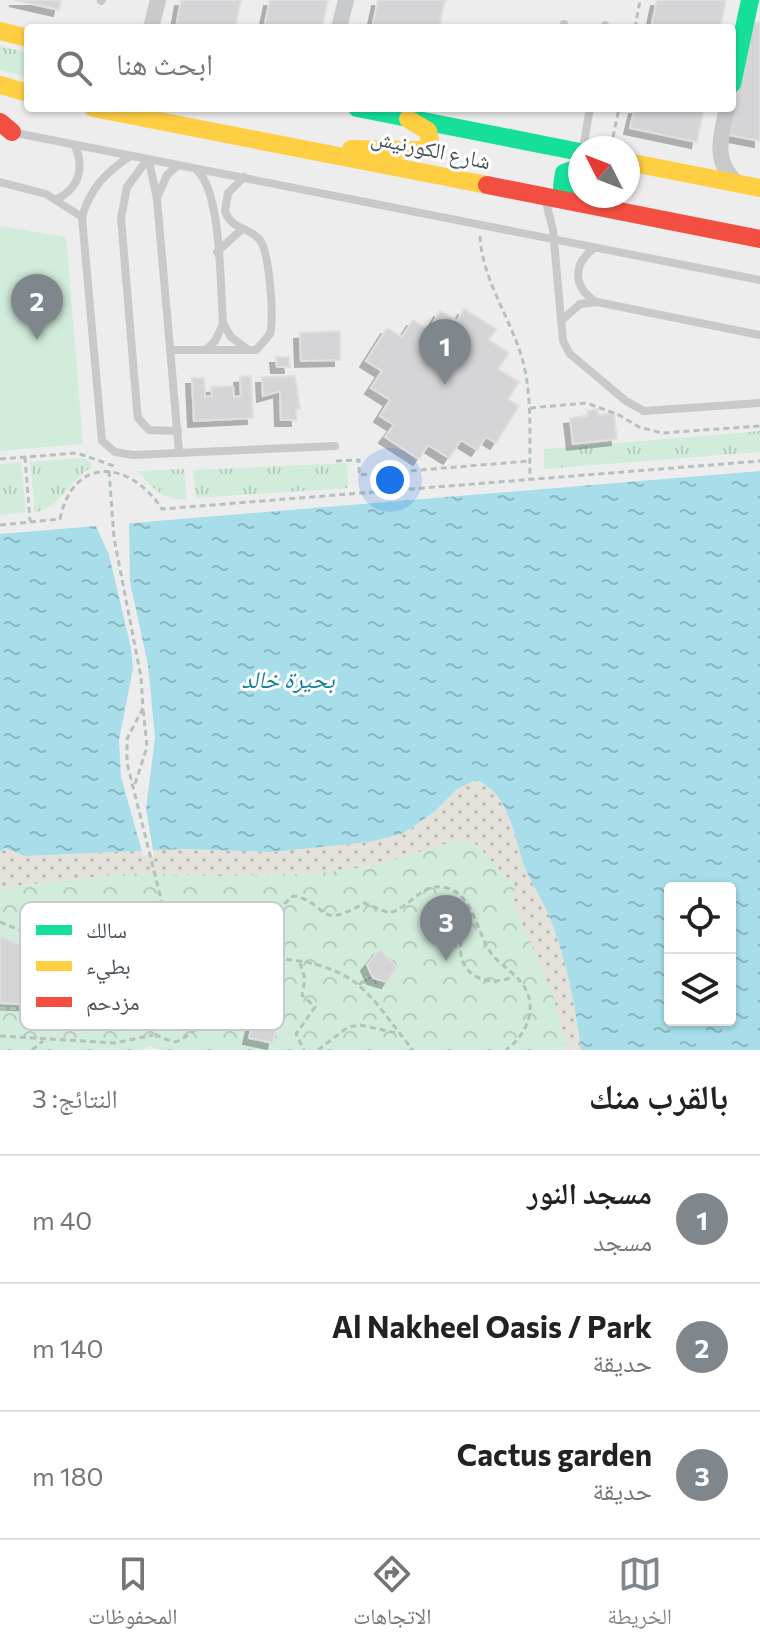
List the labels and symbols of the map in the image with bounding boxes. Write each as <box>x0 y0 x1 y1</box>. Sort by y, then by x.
street label: شارع الكورنيش <box>369 123 493 175</box>
north arrow <box>568 136 640 208</box>
pin: 2 <box>11 274 63 340</box>
pin: 1 <box>419 319 471 385</box>
your location <box>370 460 410 500</box>
water label: بحيرة خالد <box>241 664 335 694</box>
pin: 3 <box>420 895 472 961</box>
legend <box>20 902 284 1030</box>
text: سالك <box>86 916 127 943</box>
text: بطيء <box>86 952 131 984</box>
text: مزدحم <box>86 988 140 1017</box>

